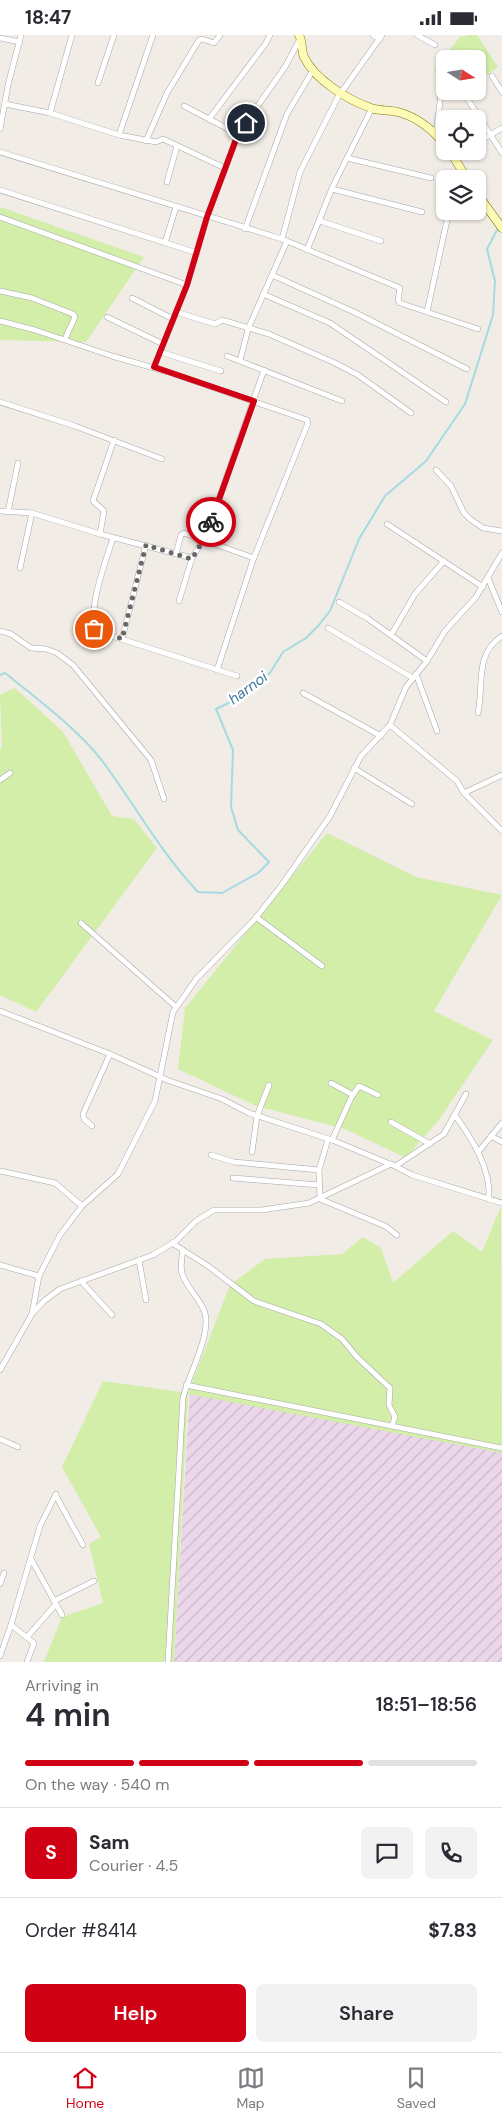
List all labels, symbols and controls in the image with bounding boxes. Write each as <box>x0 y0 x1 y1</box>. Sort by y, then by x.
text: 18:47 <box>25 5 71 30</box>
north arrow <box>436 50 486 100</box>
map controls <box>436 50 486 220</box>
pin <box>225 102 267 144</box>
icon: home <box>232 109 260 137</box>
button: locate <box>436 110 486 160</box>
button: layers <box>436 170 486 220</box>
courier <box>186 497 236 547</box>
icon: bike <box>197 508 225 536</box>
pin <box>73 608 115 650</box>
icon: bag <box>80 615 108 643</box>
water label: harnoi <box>224 667 272 709</box>
text: Arriving in <box>25 1675 99 1696</box>
text: 18:51–18:56 <box>376 1692 477 1717</box>
text: 4 min <box>25 1694 111 1736</box>
text: On the way · 540 m <box>25 1774 170 1795</box>
button: chat <box>361 1827 413 1879</box>
button: phone <box>425 1827 477 1879</box>
text: Sam <box>89 1830 130 1855</box>
text: S <box>45 1840 57 1865</box>
text: Courier · 4.5 <box>89 1855 178 1876</box>
text: Order #8414 <box>25 1918 137 1943</box>
text: $7.83 <box>428 1918 477 1943</box>
button: Help <box>25 1984 246 2042</box>
button: Share <box>256 1984 477 2042</box>
tab: Home <box>66 2064 104 2112</box>
tab: Map <box>236 2064 265 2112</box>
tab: Saved <box>397 2064 436 2112</box>

